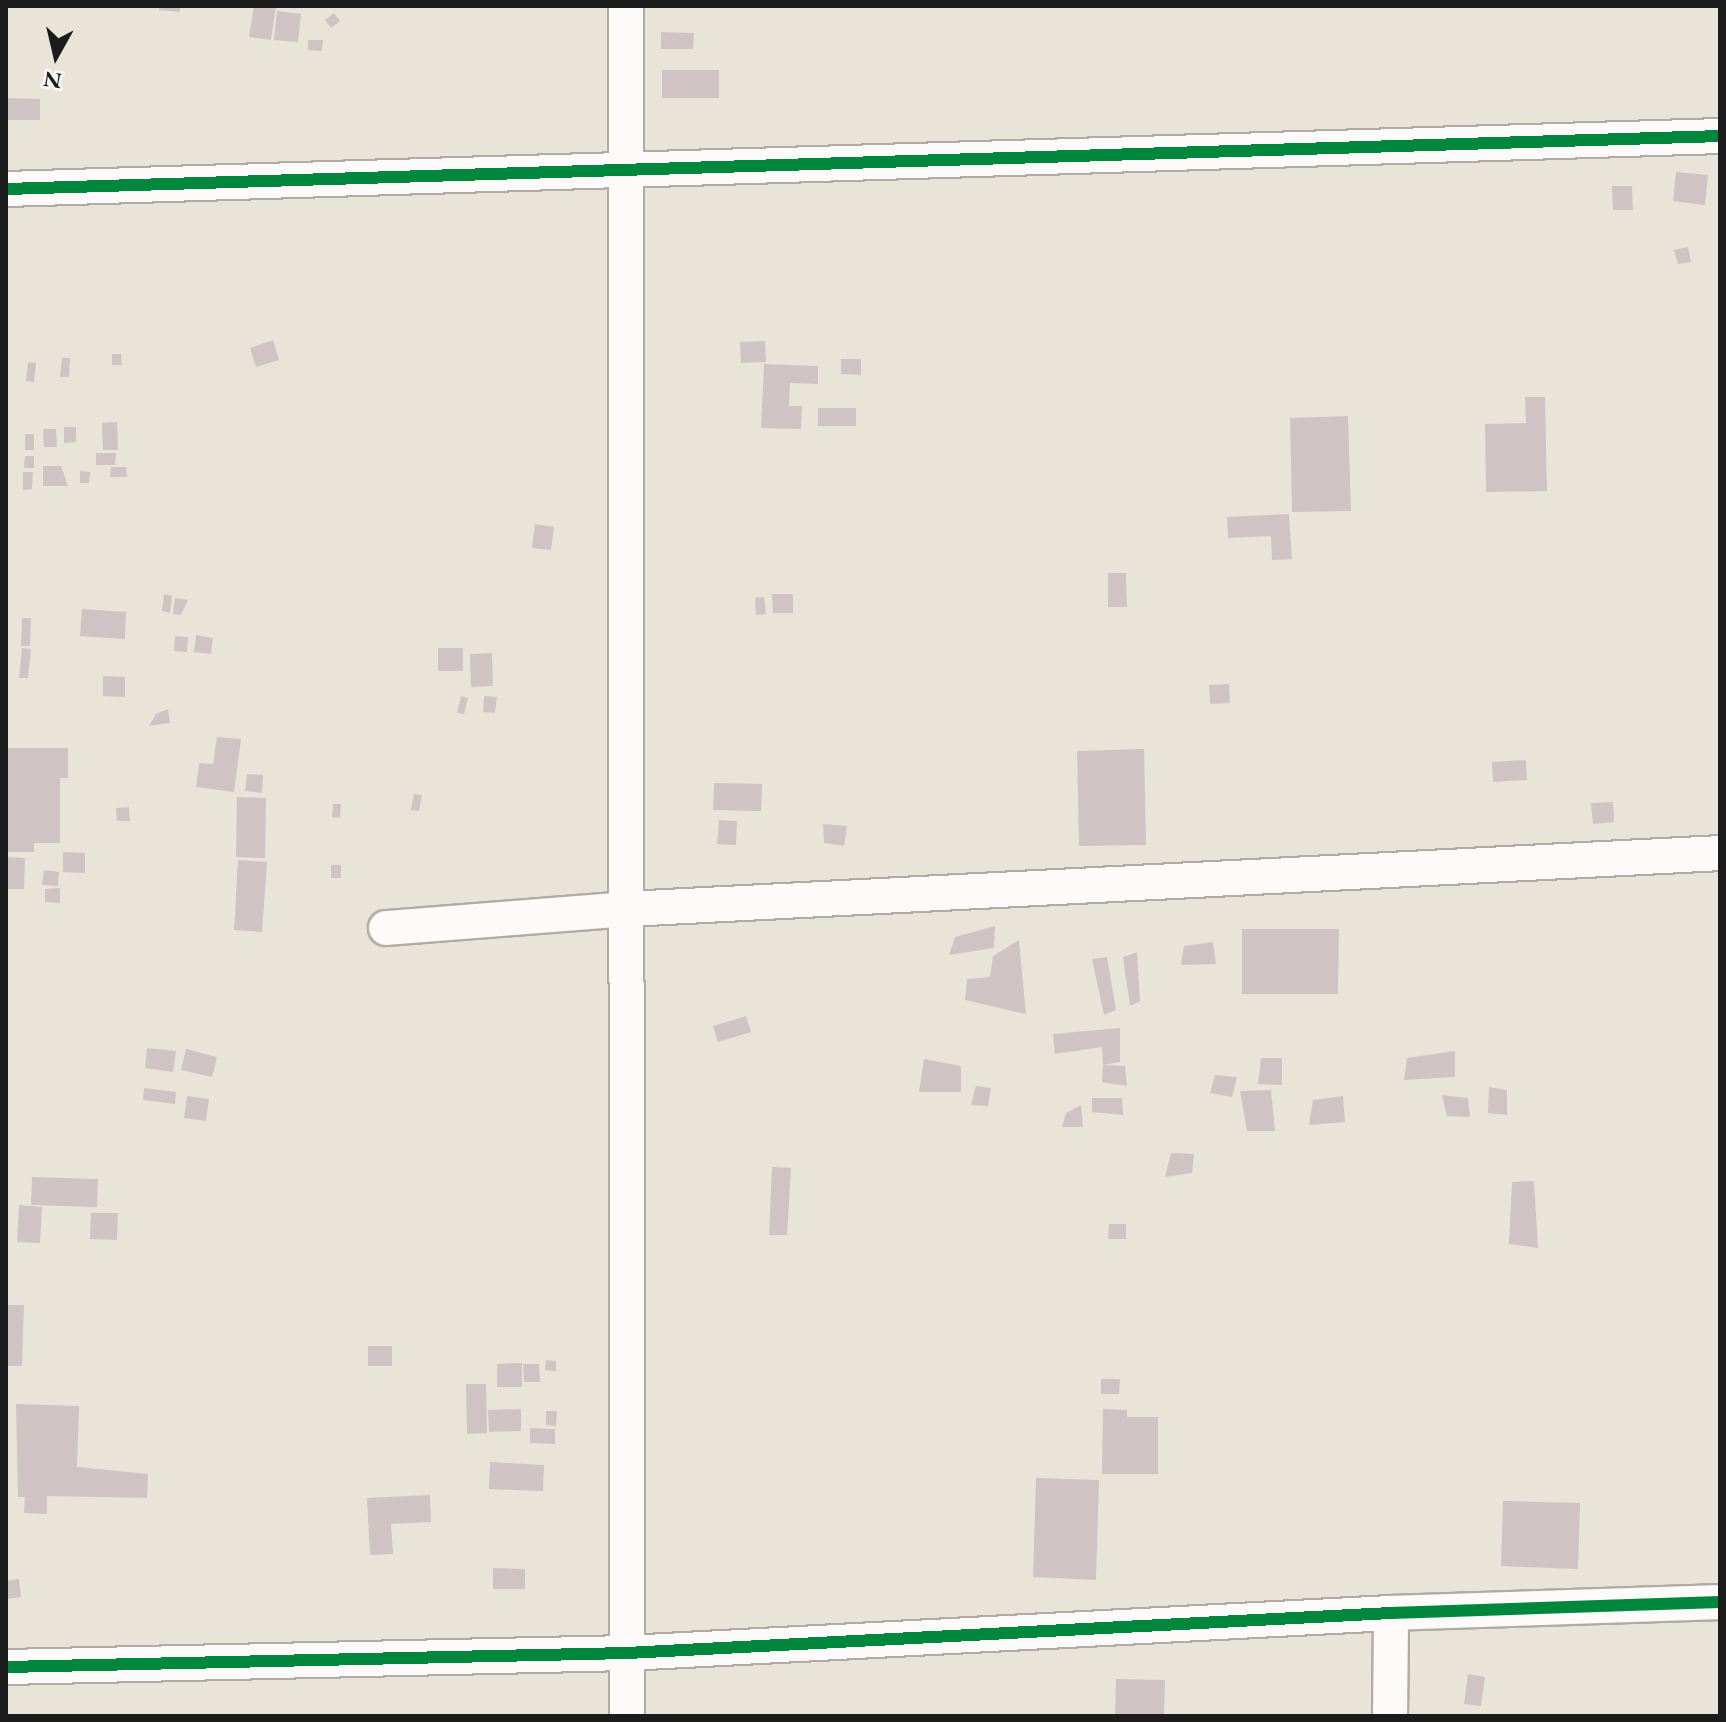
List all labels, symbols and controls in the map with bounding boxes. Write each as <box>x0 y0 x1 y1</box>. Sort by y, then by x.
north arrow <box>16 16 96 96</box>
text: N <box>42 65 63 96</box>

